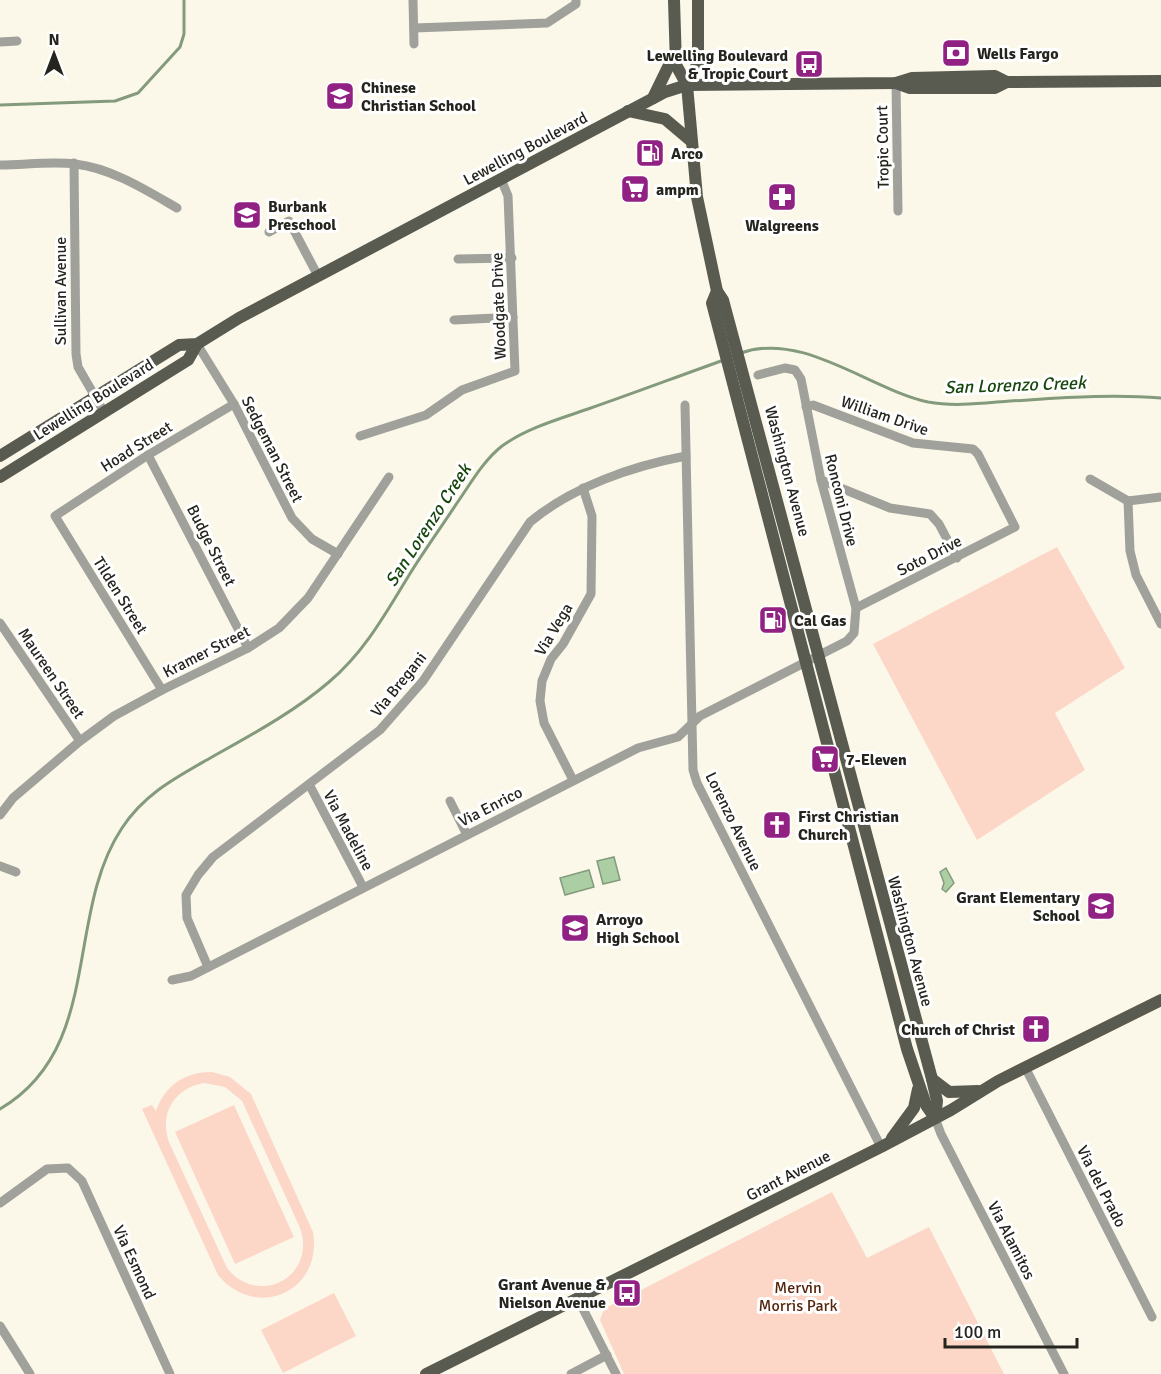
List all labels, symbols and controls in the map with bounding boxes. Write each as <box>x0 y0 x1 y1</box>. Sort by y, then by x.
north arrow <box>24 24 84 84</box>
text: N <box>48 30 60 50</box>
bank icon: Wells Fargo <box>940 37 972 69</box>
place label: Wells Fargo <box>977 44 1059 64</box>
place label: Lewelling Boulevard & Tropic Court <box>647 46 788 84</box>
bus stop icon: Lewelling Boulevard & Tropic Court <box>793 48 825 80</box>
place label: Chinese Christian School <box>361 78 476 116</box>
school or university icon: Chinese Christian School <box>324 80 356 112</box>
street label: Tropic Court <box>872 105 894 189</box>
street label: Lewelling Boulevard <box>460 108 591 190</box>
fuel station icon: Arco <box>634 137 666 169</box>
place label: Arco <box>671 144 703 164</box>
supermarket icon: ampm <box>619 173 651 205</box>
place label: ampm <box>656 180 699 200</box>
pharmacy icon: Walgreens <box>766 181 798 213</box>
place label: Burbank Preschool <box>268 197 336 235</box>
school or university icon: Burbank Preschool <box>231 199 263 231</box>
place label: Walgreens <box>745 216 819 236</box>
street label: Sullivan Avenue <box>51 237 71 345</box>
street label: Woodgate Drive <box>487 252 511 360</box>
street label: Lewelling Boulevard <box>30 355 157 445</box>
water label: San Lorenzo Creek <box>944 371 1088 398</box>
street label: William Drive <box>838 392 931 440</box>
street label: Sedgeman Street <box>237 393 308 506</box>
street label: Washington Avenue <box>760 404 814 539</box>
street label: Hoad Street <box>97 417 176 477</box>
street label: Ronconi Drive <box>820 452 862 549</box>
water label: San Lorenzo Creek <box>380 458 477 590</box>
street label: Budge Street <box>182 501 240 590</box>
street label: Soto Drive <box>894 531 965 581</box>
street label: Tilden Street <box>89 553 152 638</box>
street label: Via Vega <box>530 599 577 660</box>
fuel station icon: Cal Gas <box>757 604 789 636</box>
place label: Cal Gas <box>794 611 846 631</box>
street label: Kramer Street <box>159 621 254 682</box>
street label: Maureen Street <box>13 624 89 723</box>
street label: Via Bregani <box>367 648 431 721</box>
supermarket icon: 7-Eleven <box>809 743 841 775</box>
place label: 7-Eleven <box>846 750 907 770</box>
street label: Lorenzo Avenue <box>701 769 766 874</box>
street label: Via Enrico <box>455 782 526 832</box>
street label: Via Madeline <box>319 787 378 874</box>
place label: First Christian Church <box>798 807 899 845</box>
church icon: First Christian Church <box>761 809 793 841</box>
street label: Washington Avenue <box>883 874 937 1009</box>
place label: Grant Elementary School <box>956 888 1080 926</box>
school or university icon: Grant Elementary School <box>1085 890 1117 922</box>
place label: Arroyo High School <box>596 910 679 948</box>
school or university icon: Arroyo High School <box>559 912 591 944</box>
church icon: Church of Christ <box>1020 1013 1052 1045</box>
place label: Church of Christ <box>901 1020 1015 1040</box>
street label: Via del Prado <box>1072 1142 1130 1231</box>
street label: Grant Avenue <box>743 1146 834 1206</box>
street label: Via Alamitos <box>983 1198 1039 1283</box>
street label: Via Esmond <box>108 1222 160 1303</box>
place label: Grant Avenue & Nielson Avenue <box>498 1275 607 1313</box>
bus stop icon: Grant Avenue & Nielson Avenue <box>611 1277 643 1309</box>
park label: Mervin Morris Park <box>759 1278 837 1316</box>
scale bar <box>945 1311 1077 1349</box>
text: 100 m <box>954 1321 1001 1343</box>

